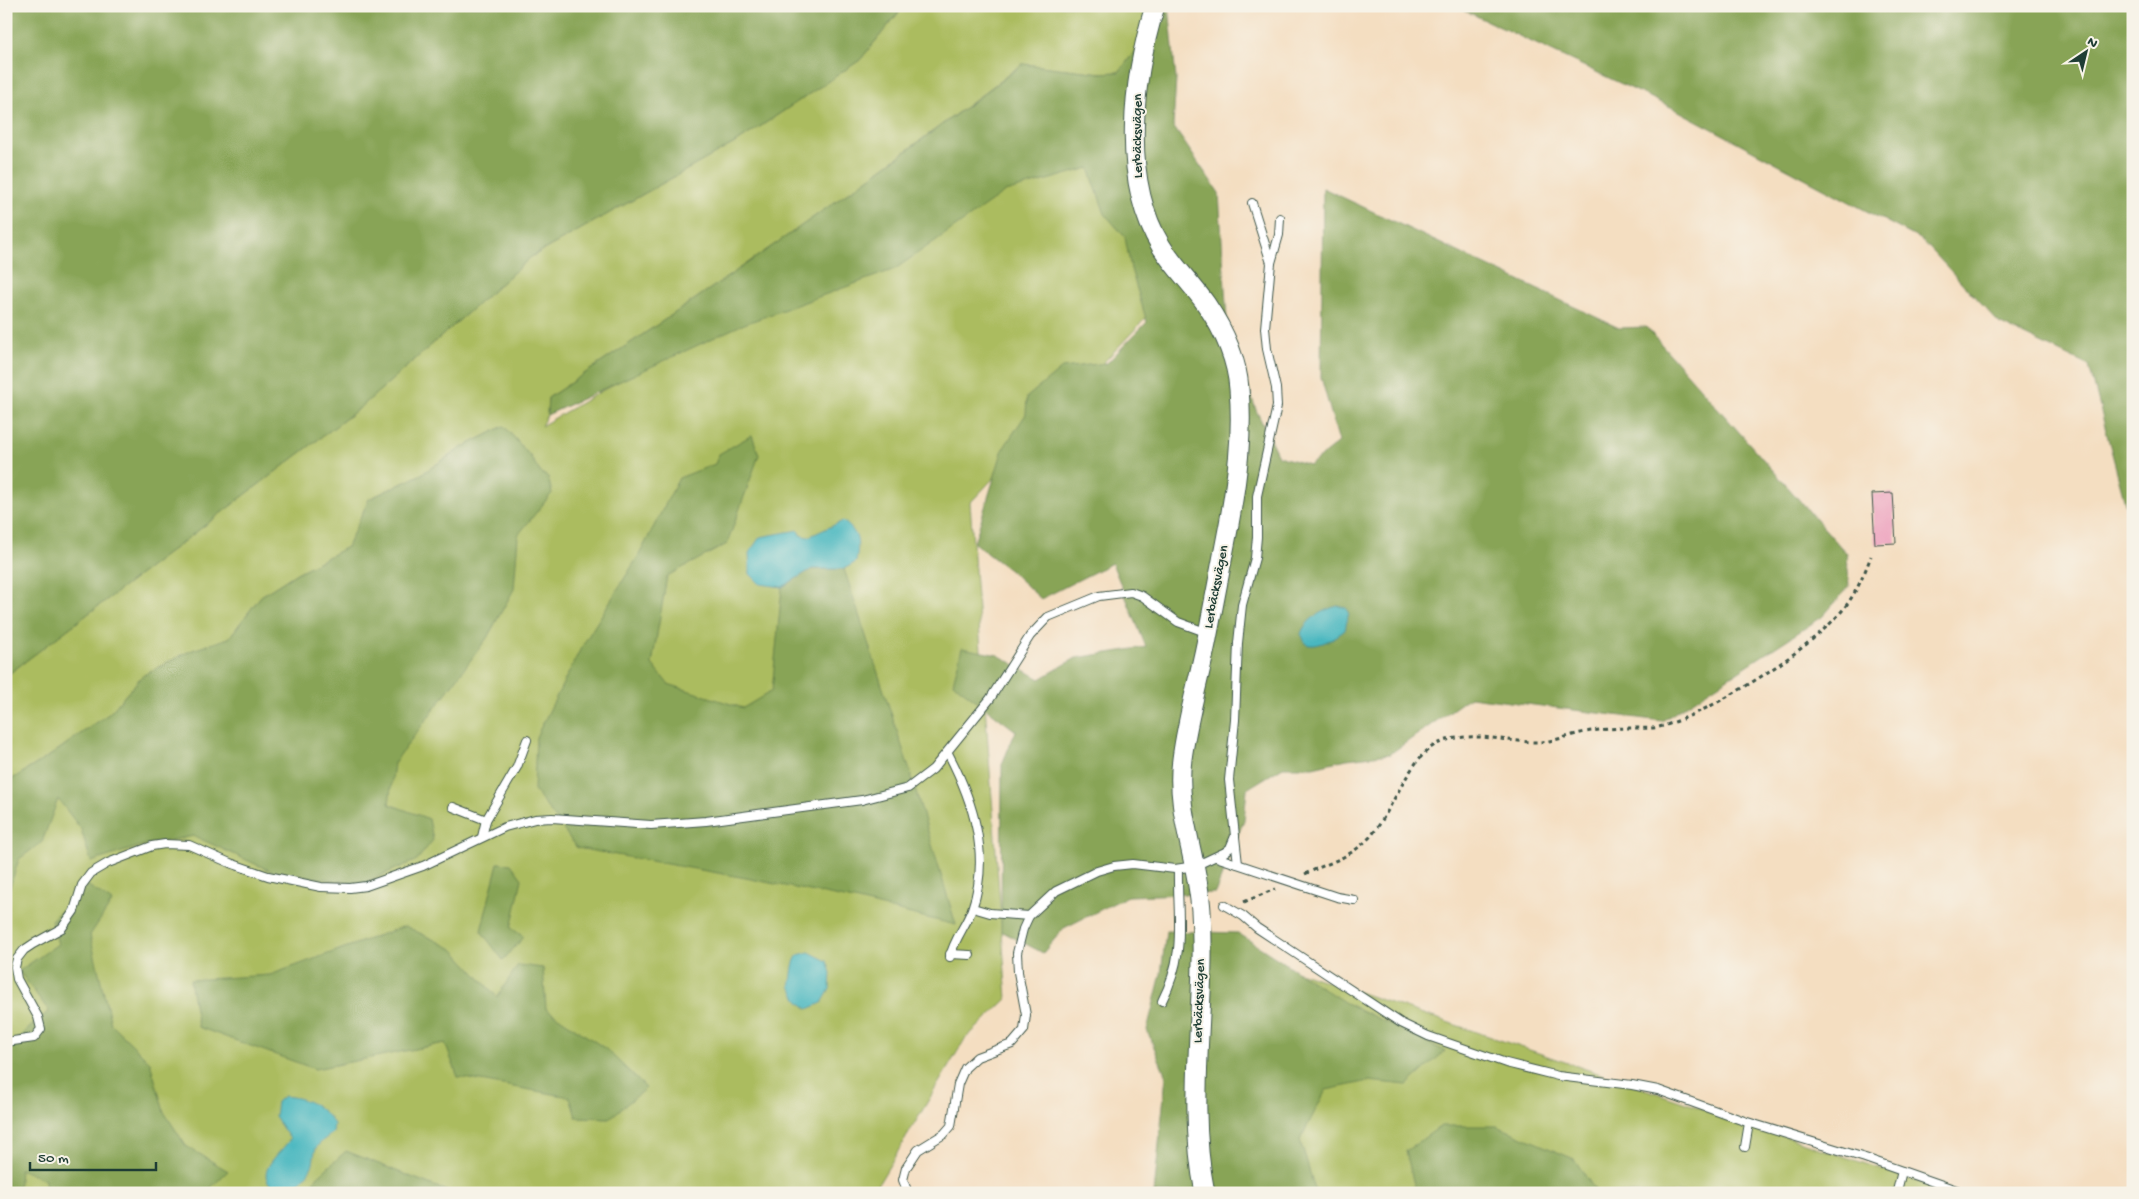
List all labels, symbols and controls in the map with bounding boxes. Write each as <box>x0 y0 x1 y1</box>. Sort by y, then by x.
north arrow <box>2062 28 2112 78</box>
text: N <box>2083 34 2101 53</box>
street label: Lerbäcksvägen <box>1130 93 1147 178</box>
street label: Lerbäcksvägen <box>1201 544 1233 630</box>
street label: Lerbäcksvägen <box>1190 958 1210 1043</box>
scale bar <box>30 1139 156 1171</box>
text: 50 m <box>38 1150 69 1168</box>

